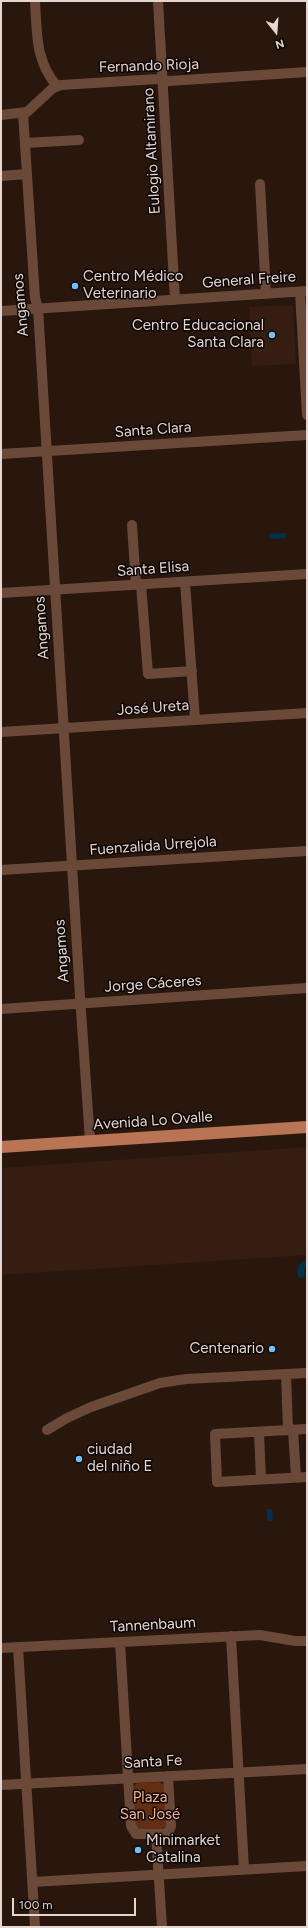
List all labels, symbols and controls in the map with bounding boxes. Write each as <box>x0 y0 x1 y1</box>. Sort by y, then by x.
north arrow <box>256 12 296 52</box>
text: N <box>274 36 286 51</box>
street label: Fernando Rioja <box>99 55 199 77</box>
street label: Eulogio Altamirano <box>140 87 164 215</box>
place label: Centro Médico Veterinario <box>83 268 183 303</box>
street label: General Freire <box>202 268 296 292</box>
street label: Angamos <box>9 273 33 337</box>
marker: Centro Médico Veterinario <box>70 281 80 291</box>
place label: Centro Educacional Santa Clara <box>132 317 264 352</box>
marker: Centro Educacional Santa Clara <box>267 330 277 340</box>
street label: Santa Clara <box>114 418 192 442</box>
street label: Santa Elisa <box>116 557 190 581</box>
street label: Angamos <box>31 596 53 660</box>
street label: José Ureta <box>116 696 190 720</box>
street label: Fuenzalida Urrejola <box>89 833 217 859</box>
street label: Angamos <box>51 919 73 983</box>
street label: Jorge Cáceres <box>104 972 202 996</box>
street label: Avenida Lo Ovalle <box>93 1108 213 1134</box>
place label: Centenario <box>190 1340 264 1358</box>
marker: Centenario <box>267 1344 277 1354</box>
place label: ciudad del niño E <box>87 1441 152 1476</box>
marker: ciudad del niño E <box>74 1454 84 1464</box>
street label: Tannenbaum <box>110 1614 196 1636</box>
street label: Santa Fe <box>123 1751 183 1773</box>
park label: Plaza San José <box>120 1789 180 1824</box>
place label: Minimarket Catalina <box>146 1832 220 1867</box>
marker: Minimarket Catalina <box>133 1845 143 1855</box>
scale bar <box>14 1890 138 1916</box>
text: 100 m <box>19 1898 53 1912</box>

